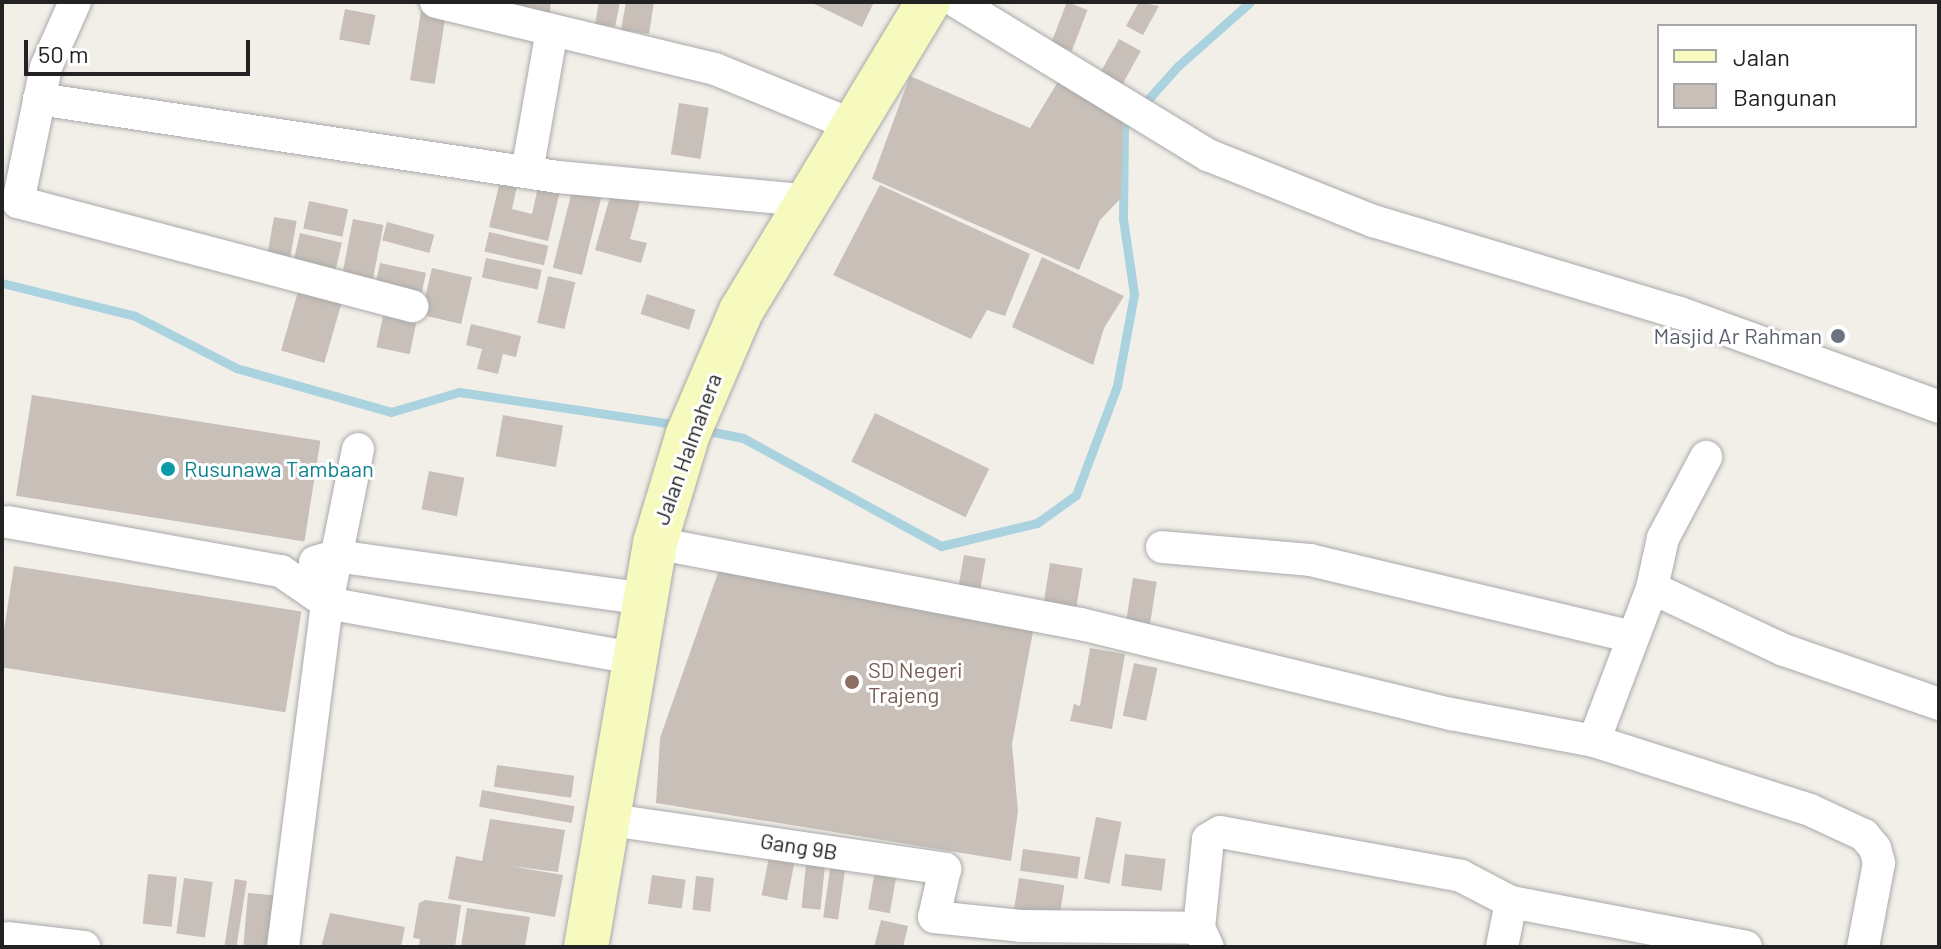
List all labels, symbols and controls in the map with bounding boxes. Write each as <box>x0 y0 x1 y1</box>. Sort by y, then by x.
scale bar <box>28 24 254 74</box>
legend <box>1657 24 1917 128</box>
text: 50 m <box>38 39 89 68</box>
text: Jalan <box>1733 42 1790 71</box>
text: Bangunan <box>1733 82 1837 111</box>
place label: Masjid Ar Rahman <box>1653 323 1822 349</box>
marker: Masjid Ar Rahman <box>1829 327 1847 345</box>
street label: Jalan Halmahera <box>647 370 727 528</box>
place label: Rusunawa Tambaan <box>184 456 374 482</box>
marker: Rusunawa Tambaan <box>159 460 177 478</box>
place label: SD Negeri Trajeng <box>868 656 963 708</box>
marker: SD Negeri Trajeng <box>843 673 861 691</box>
street label: Gang 9B <box>758 827 840 865</box>

